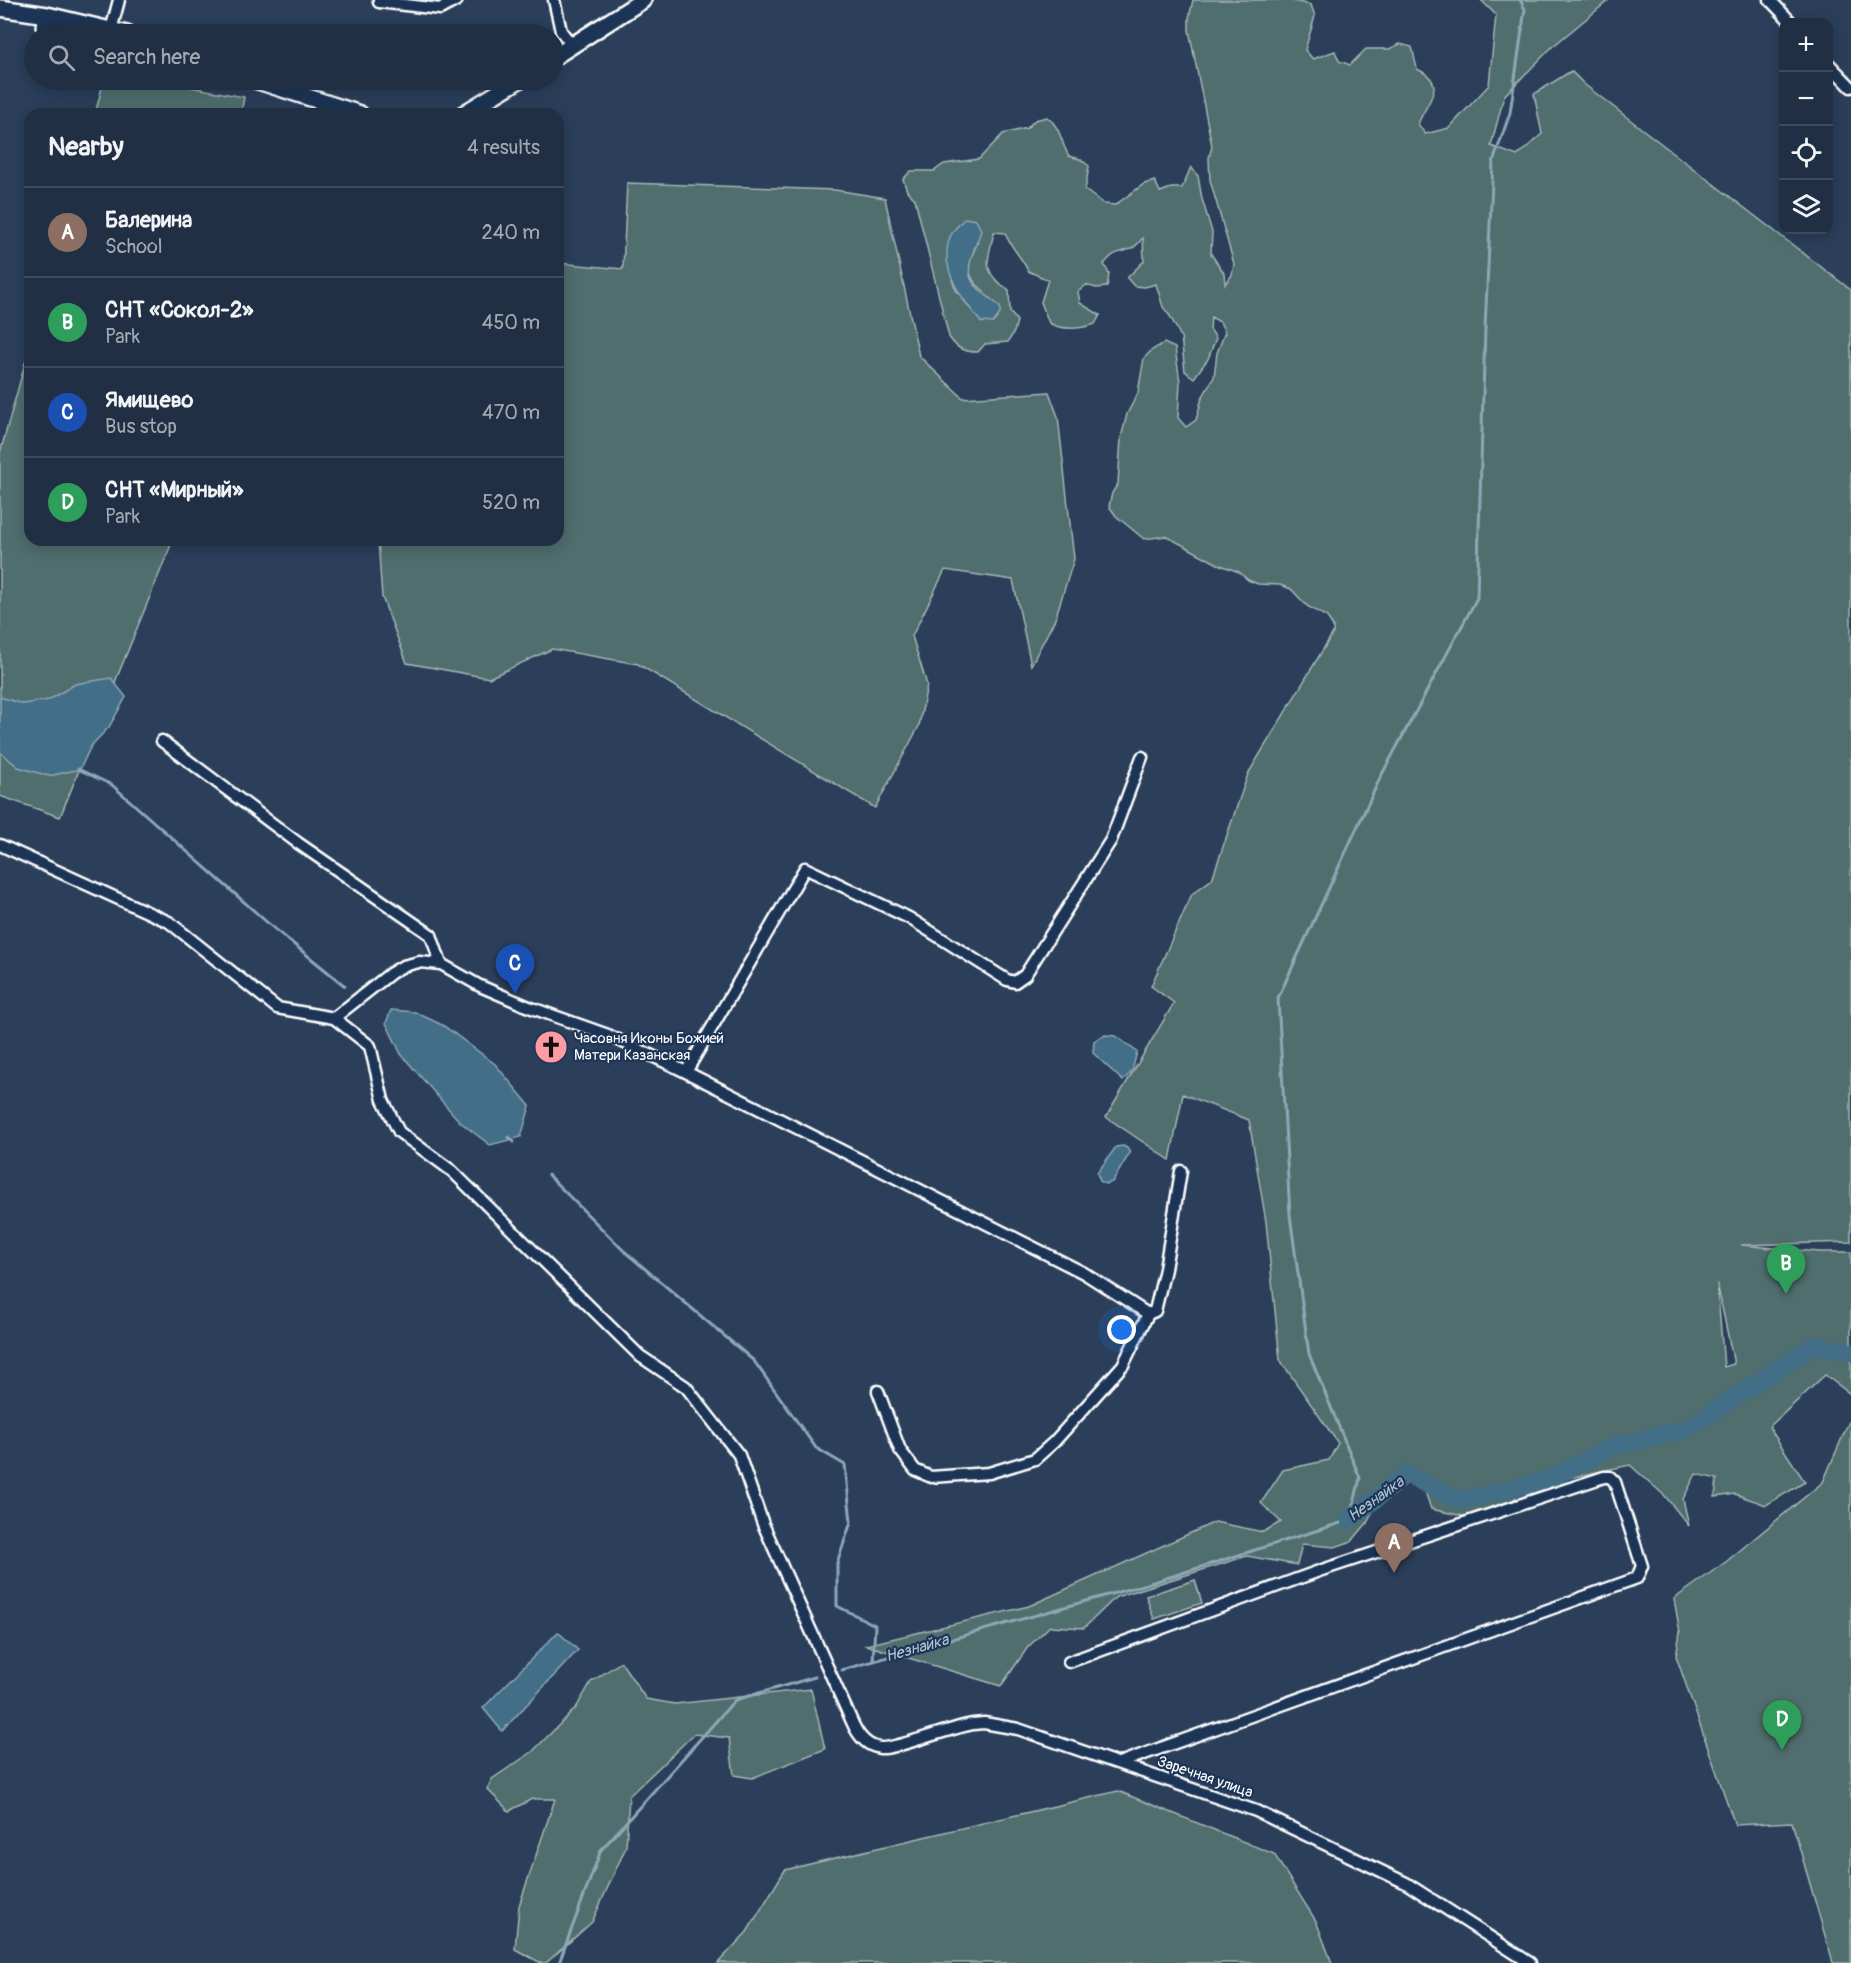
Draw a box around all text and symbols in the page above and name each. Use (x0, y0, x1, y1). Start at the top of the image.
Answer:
map controls (1779, 18, 1833, 234)
button: + (1779, 18, 1833, 72)
search box (24, 24, 564, 90)
icon: search (45, 41, 78, 74)
text: Search here (93, 43, 200, 71)
button: − (1779, 72, 1833, 126)
button: locate (1779, 126, 1833, 180)
text: Nearby (48, 131, 124, 163)
text: 4 results (467, 135, 540, 160)
button: layers (1779, 180, 1833, 234)
text: Балерина (105, 206, 192, 234)
text: A (61, 220, 74, 245)
text: 240 m (481, 220, 540, 245)
text: School (105, 234, 162, 259)
text: СНТ «Сокол-2» (105, 296, 253, 324)
text: B (62, 310, 73, 335)
text: 450 m (482, 310, 540, 335)
text: Park (105, 324, 140, 349)
text: Ямищево (105, 386, 193, 414)
text: C (61, 400, 74, 425)
text: 470 m (482, 400, 540, 425)
text: Bus stop (105, 414, 177, 439)
text: СНТ «Мирный» (105, 476, 243, 504)
text: D (61, 490, 74, 515)
text: 520 m (482, 490, 540, 515)
text: Park (105, 504, 140, 529)
pin: C (496, 944, 534, 994)
church icon: Часовня Иконы Божией Матери Казанская (533, 1029, 569, 1065)
place label: Часовня Иконы Божией Матери Казанская (574, 1029, 724, 1065)
pin: B (1766, 1244, 1806, 1294)
your location (1107, 1315, 1136, 1344)
water label: Незнайка (1344, 1471, 1409, 1526)
pin: A (1374, 1524, 1414, 1573)
water label: Незнайка (883, 1629, 952, 1667)
pin: D (1762, 1700, 1802, 1750)
street label: Заречная улица (1155, 1752, 1255, 1802)

